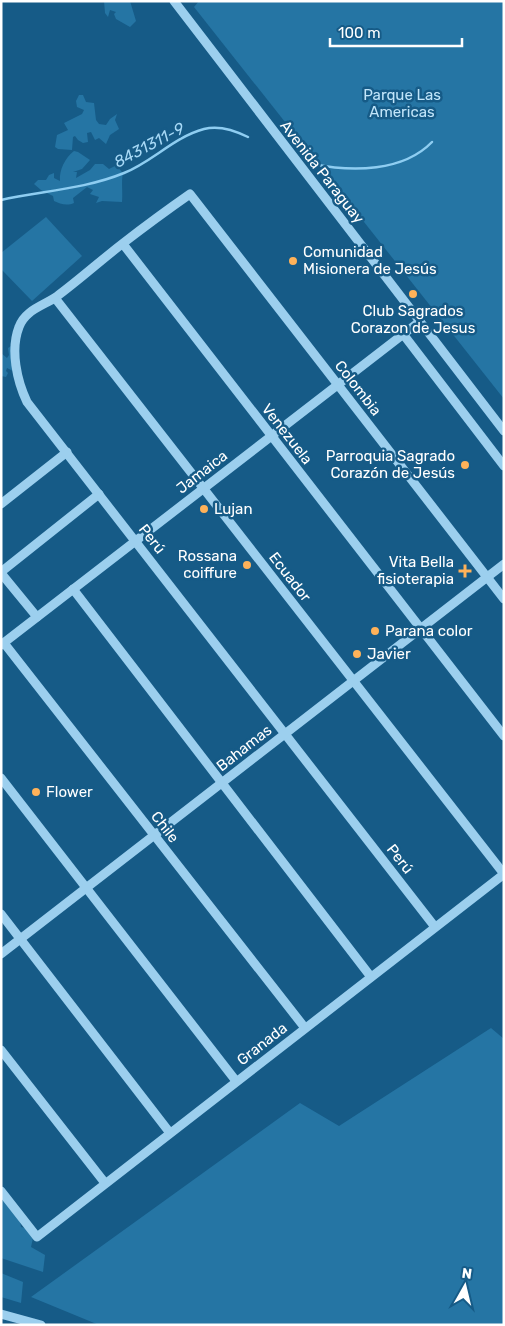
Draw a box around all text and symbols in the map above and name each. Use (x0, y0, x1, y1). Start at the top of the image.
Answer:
scale bar (330, 15, 462, 47)
text: 100 m (338, 24, 380, 42)
park label: Parque Las Americas (363, 86, 441, 121)
street label: Avenida Paraguay (276, 117, 368, 227)
water label: 8431311-9 (111, 118, 188, 171)
place label: Comunidad Misionera de Jesús (303, 243, 437, 278)
marker: Comunidad Misionera de Jesús (287, 255, 299, 267)
marker: Club Sagrados Corazon de Jesus (407, 288, 419, 300)
place label: Club Sagrados Corazon de Jesus (351, 302, 476, 337)
street label: Colombia (331, 357, 385, 419)
street label: Venezuela (258, 400, 316, 468)
street label: Jamaica (173, 447, 231, 497)
place label: Parroquia Sagrado Corazón de Jesús (326, 447, 455, 482)
marker: Parroquia Sagrado Corazón de Jesús (459, 459, 471, 471)
place label: Lujan (214, 500, 252, 518)
marker: Lujan (198, 503, 210, 515)
street label: Perú (135, 521, 169, 557)
place label: Rossana coiffure (178, 547, 237, 582)
street label: Ecuador (265, 549, 315, 606)
place label: Vita Bella fisioterapia (377, 553, 454, 588)
marker: Rossana coiffure (241, 559, 253, 571)
marker: Vita Bella fisioterapia (458, 564, 472, 578)
place label: Parana color (385, 622, 473, 640)
marker: Parana color (369, 625, 381, 637)
place label: Javier (367, 645, 411, 663)
marker: Javier (351, 648, 363, 660)
street label: Bahamas (213, 721, 275, 775)
place label: Flower (46, 783, 93, 801)
marker: Flower (30, 786, 42, 798)
street label: Chile (147, 808, 183, 846)
street label: Perú (383, 841, 417, 877)
street label: Granada (233, 1019, 291, 1069)
north arrow (440, 1261, 490, 1311)
text: N (461, 1265, 473, 1283)

